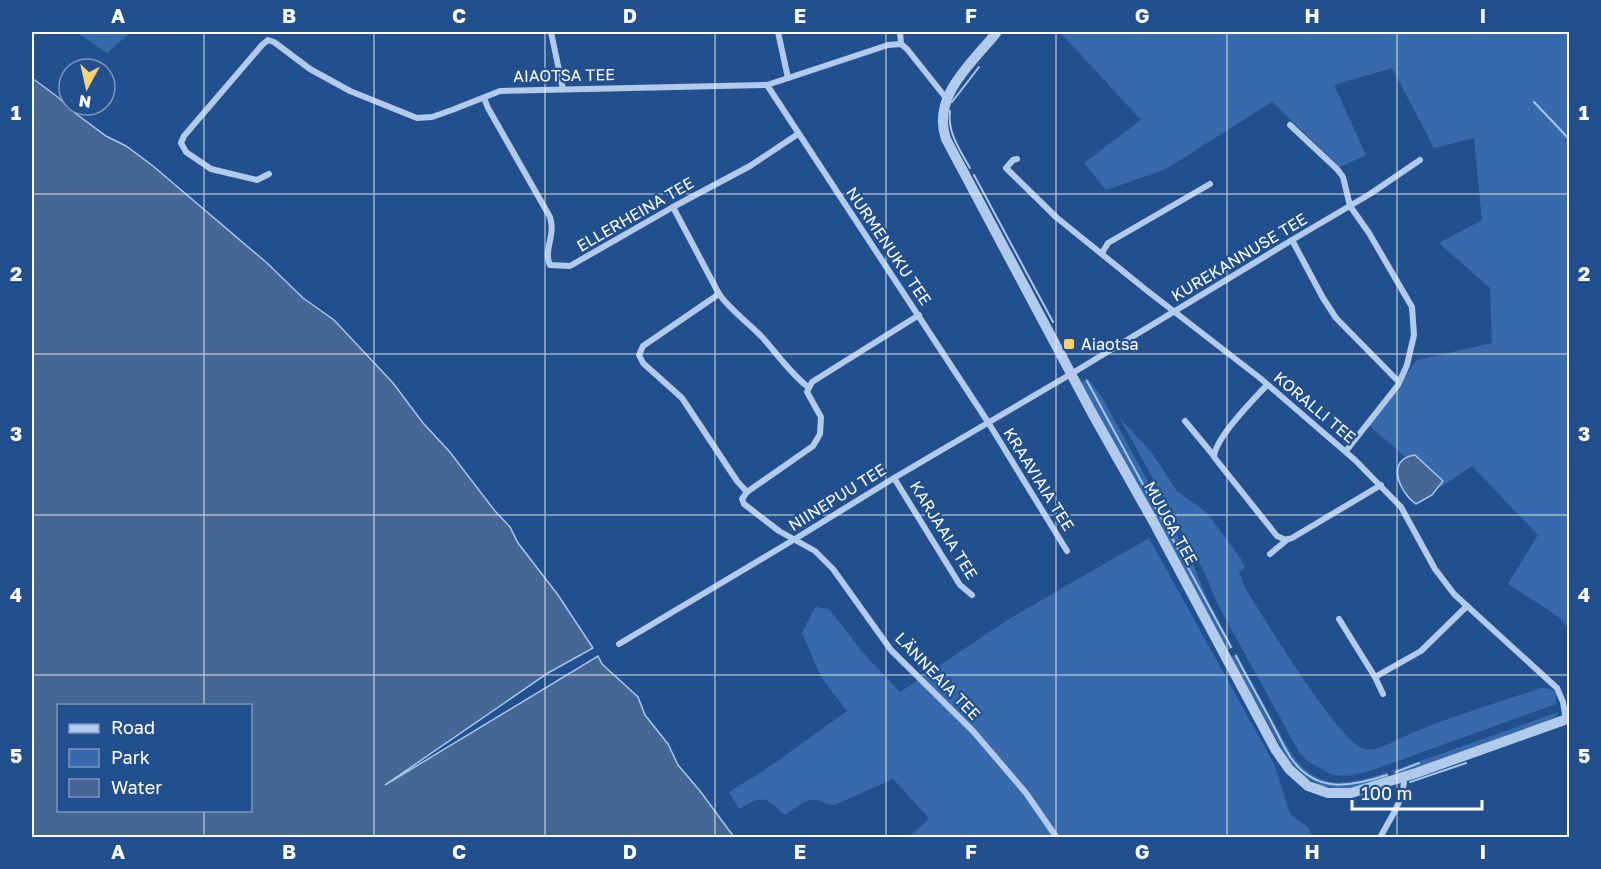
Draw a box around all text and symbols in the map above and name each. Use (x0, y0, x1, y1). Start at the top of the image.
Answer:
text: A (111, 3, 125, 27)
text: B (282, 3, 296, 27)
text: C (452, 3, 466, 27)
text: D (623, 3, 637, 27)
text: E (794, 3, 806, 27)
text: F (965, 3, 977, 27)
text: G (1135, 3, 1149, 27)
text: H (1304, 3, 1320, 27)
text: I (1480, 3, 1486, 27)
north arrow (57, 57, 117, 117)
street label: AIAOTSA TEE (513, 64, 615, 86)
text: N (77, 91, 92, 113)
text: 1 (11, 100, 21, 124)
text: 1 (1579, 100, 1589, 124)
street label: ELLERHEINA TEE (573, 172, 697, 256)
street label: NURMENUKU TEE (842, 183, 936, 309)
street label: KUREKANNUSE TEE (1167, 209, 1311, 305)
text: 2 (10, 261, 22, 285)
text: 2 (1578, 261, 1590, 285)
place label: Aiaotsa (1081, 334, 1139, 354)
marker: Aiaotsa (1062, 337, 1076, 351)
street label: KORALLI TEE (1270, 367, 1360, 447)
text: 3 (10, 421, 22, 445)
text: 3 (1578, 421, 1590, 445)
street label: KRAAVIAIA TEE (999, 424, 1079, 534)
street label: NIINEPUU TEE (784, 459, 890, 535)
street label: KARJAAIA TEE (906, 477, 982, 583)
street label: MUUGA TEE (1140, 478, 1202, 568)
text: 4 (10, 582, 22, 606)
text: 4 (1578, 582, 1590, 606)
street label: LÄNNEAIA TEE (891, 628, 985, 724)
legend (57, 704, 252, 812)
text: Road (111, 716, 155, 738)
text: 5 (10, 743, 22, 767)
text: 5 (1578, 743, 1590, 767)
text: Park (111, 746, 150, 768)
scale bar (1352, 773, 1482, 811)
text: Water (111, 776, 162, 798)
text: 100 m (1361, 782, 1412, 804)
text: A (111, 839, 125, 863)
text: B (282, 839, 296, 863)
text: C (452, 839, 466, 863)
text: D (623, 839, 637, 863)
text: E (794, 839, 806, 863)
text: F (965, 839, 977, 863)
text: G (1135, 839, 1149, 863)
text: H (1304, 839, 1320, 863)
text: I (1480, 839, 1486, 863)

